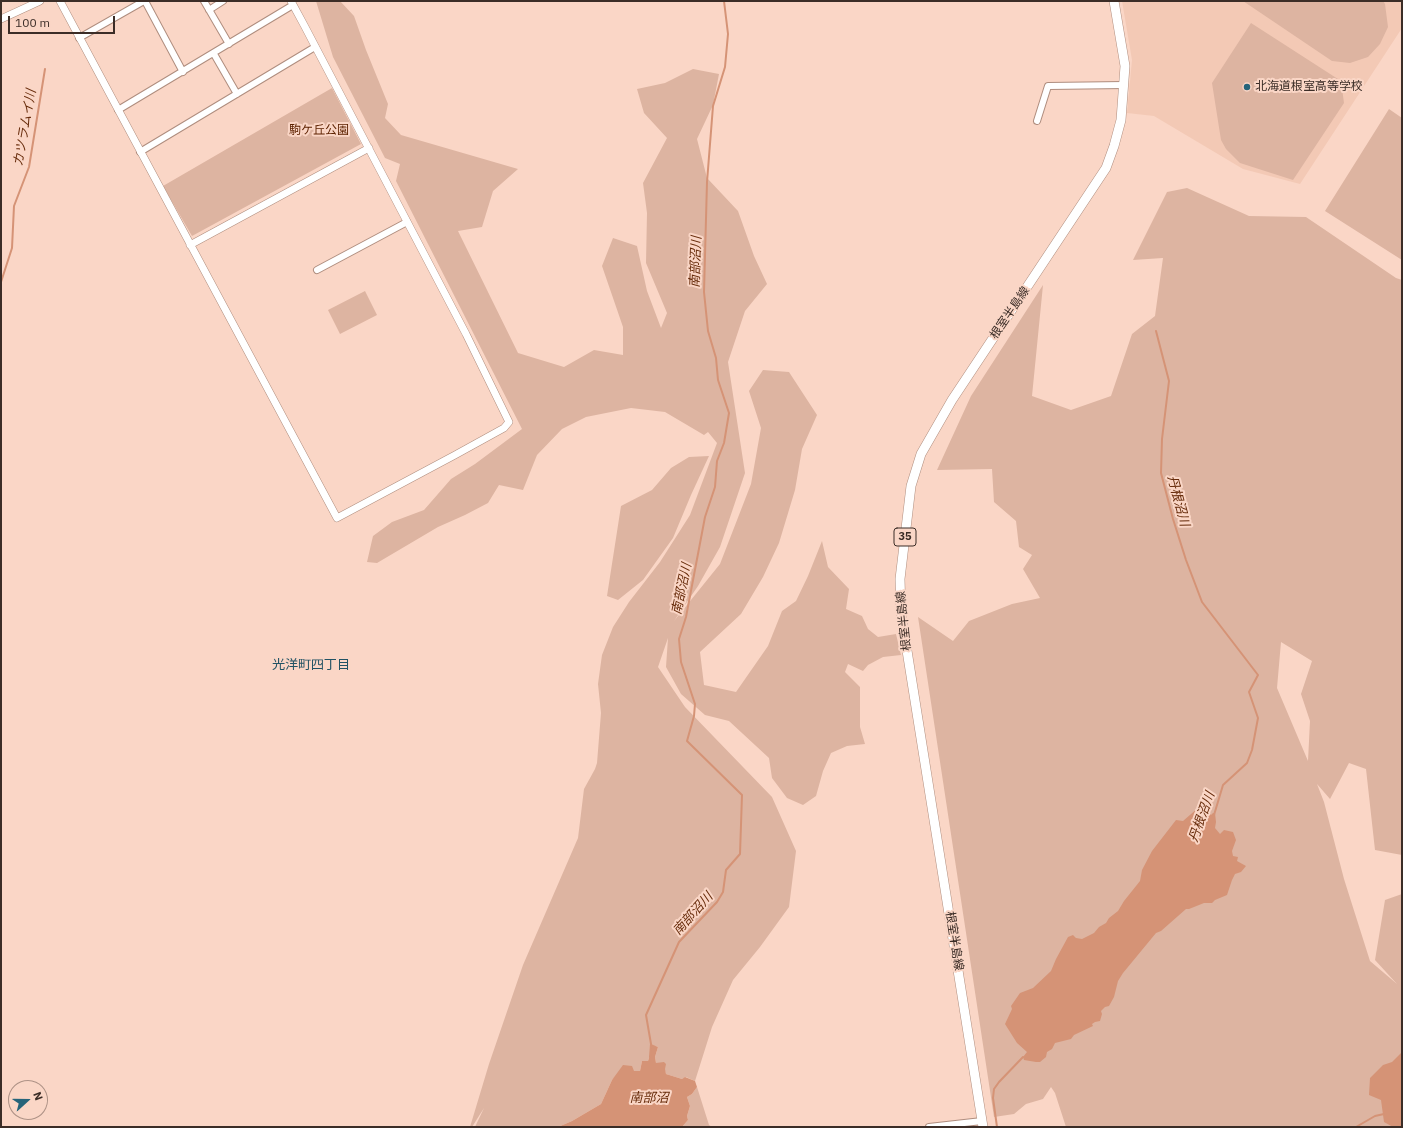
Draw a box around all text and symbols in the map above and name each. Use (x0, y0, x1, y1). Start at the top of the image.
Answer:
scale bar (10, 8, 117, 34)
text: 100 m (15, 15, 50, 30)
place label: 北海道根室高等学校 (1255, 80, 1363, 94)
marker: 北海道根室高等学校 (1242, 82, 1252, 92)
water label: カツラムイ川 (11, 88, 39, 168)
park label: 駒ケ丘公園 (289, 124, 349, 138)
water label: 南部沼川 (687, 236, 705, 288)
street label: 根室半島線 (987, 284, 1033, 342)
water label: 丹根沼川 (1164, 474, 1192, 528)
road number: 35 (894, 528, 916, 546)
water label: 南部沼川 (669, 562, 695, 616)
street label: 根室半島線 (894, 590, 914, 652)
district label: 光洋町四丁目 (272, 657, 350, 673)
water label: 丹根沼川 (1186, 790, 1218, 844)
water label: 南部沼川 (670, 889, 716, 939)
street label: 根室半島線 (942, 910, 966, 972)
north arrow (8, 1080, 48, 1120)
text: N (30, 1090, 46, 1102)
water label: 南部沼 (630, 1090, 668, 1106)

